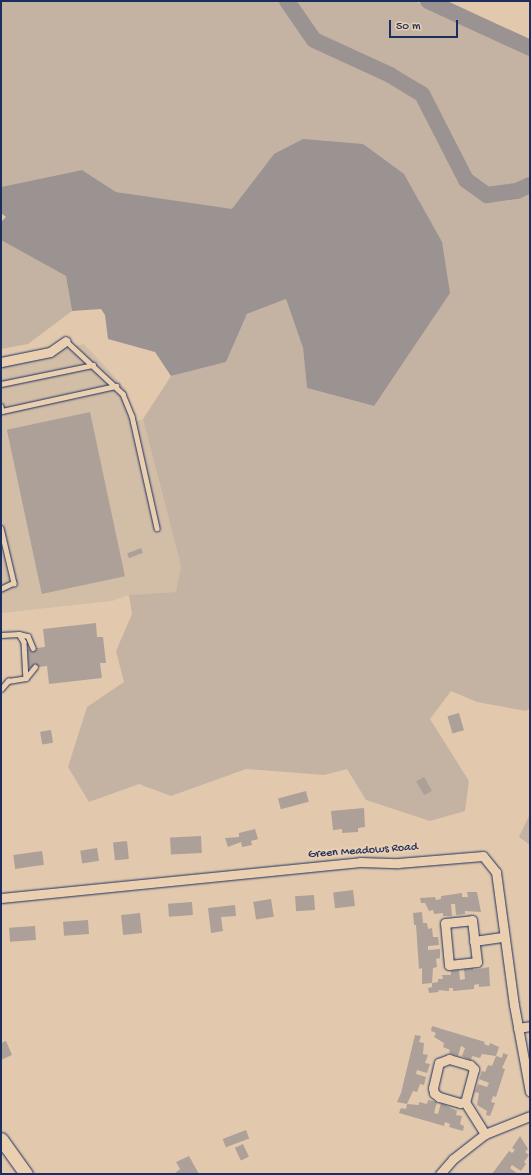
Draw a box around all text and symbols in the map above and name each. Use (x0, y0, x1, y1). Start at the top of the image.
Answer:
scale bar (391, 12, 460, 38)
text: 50 m (396, 20, 421, 34)
street label: Green Meadows Road (308, 841, 418, 863)

